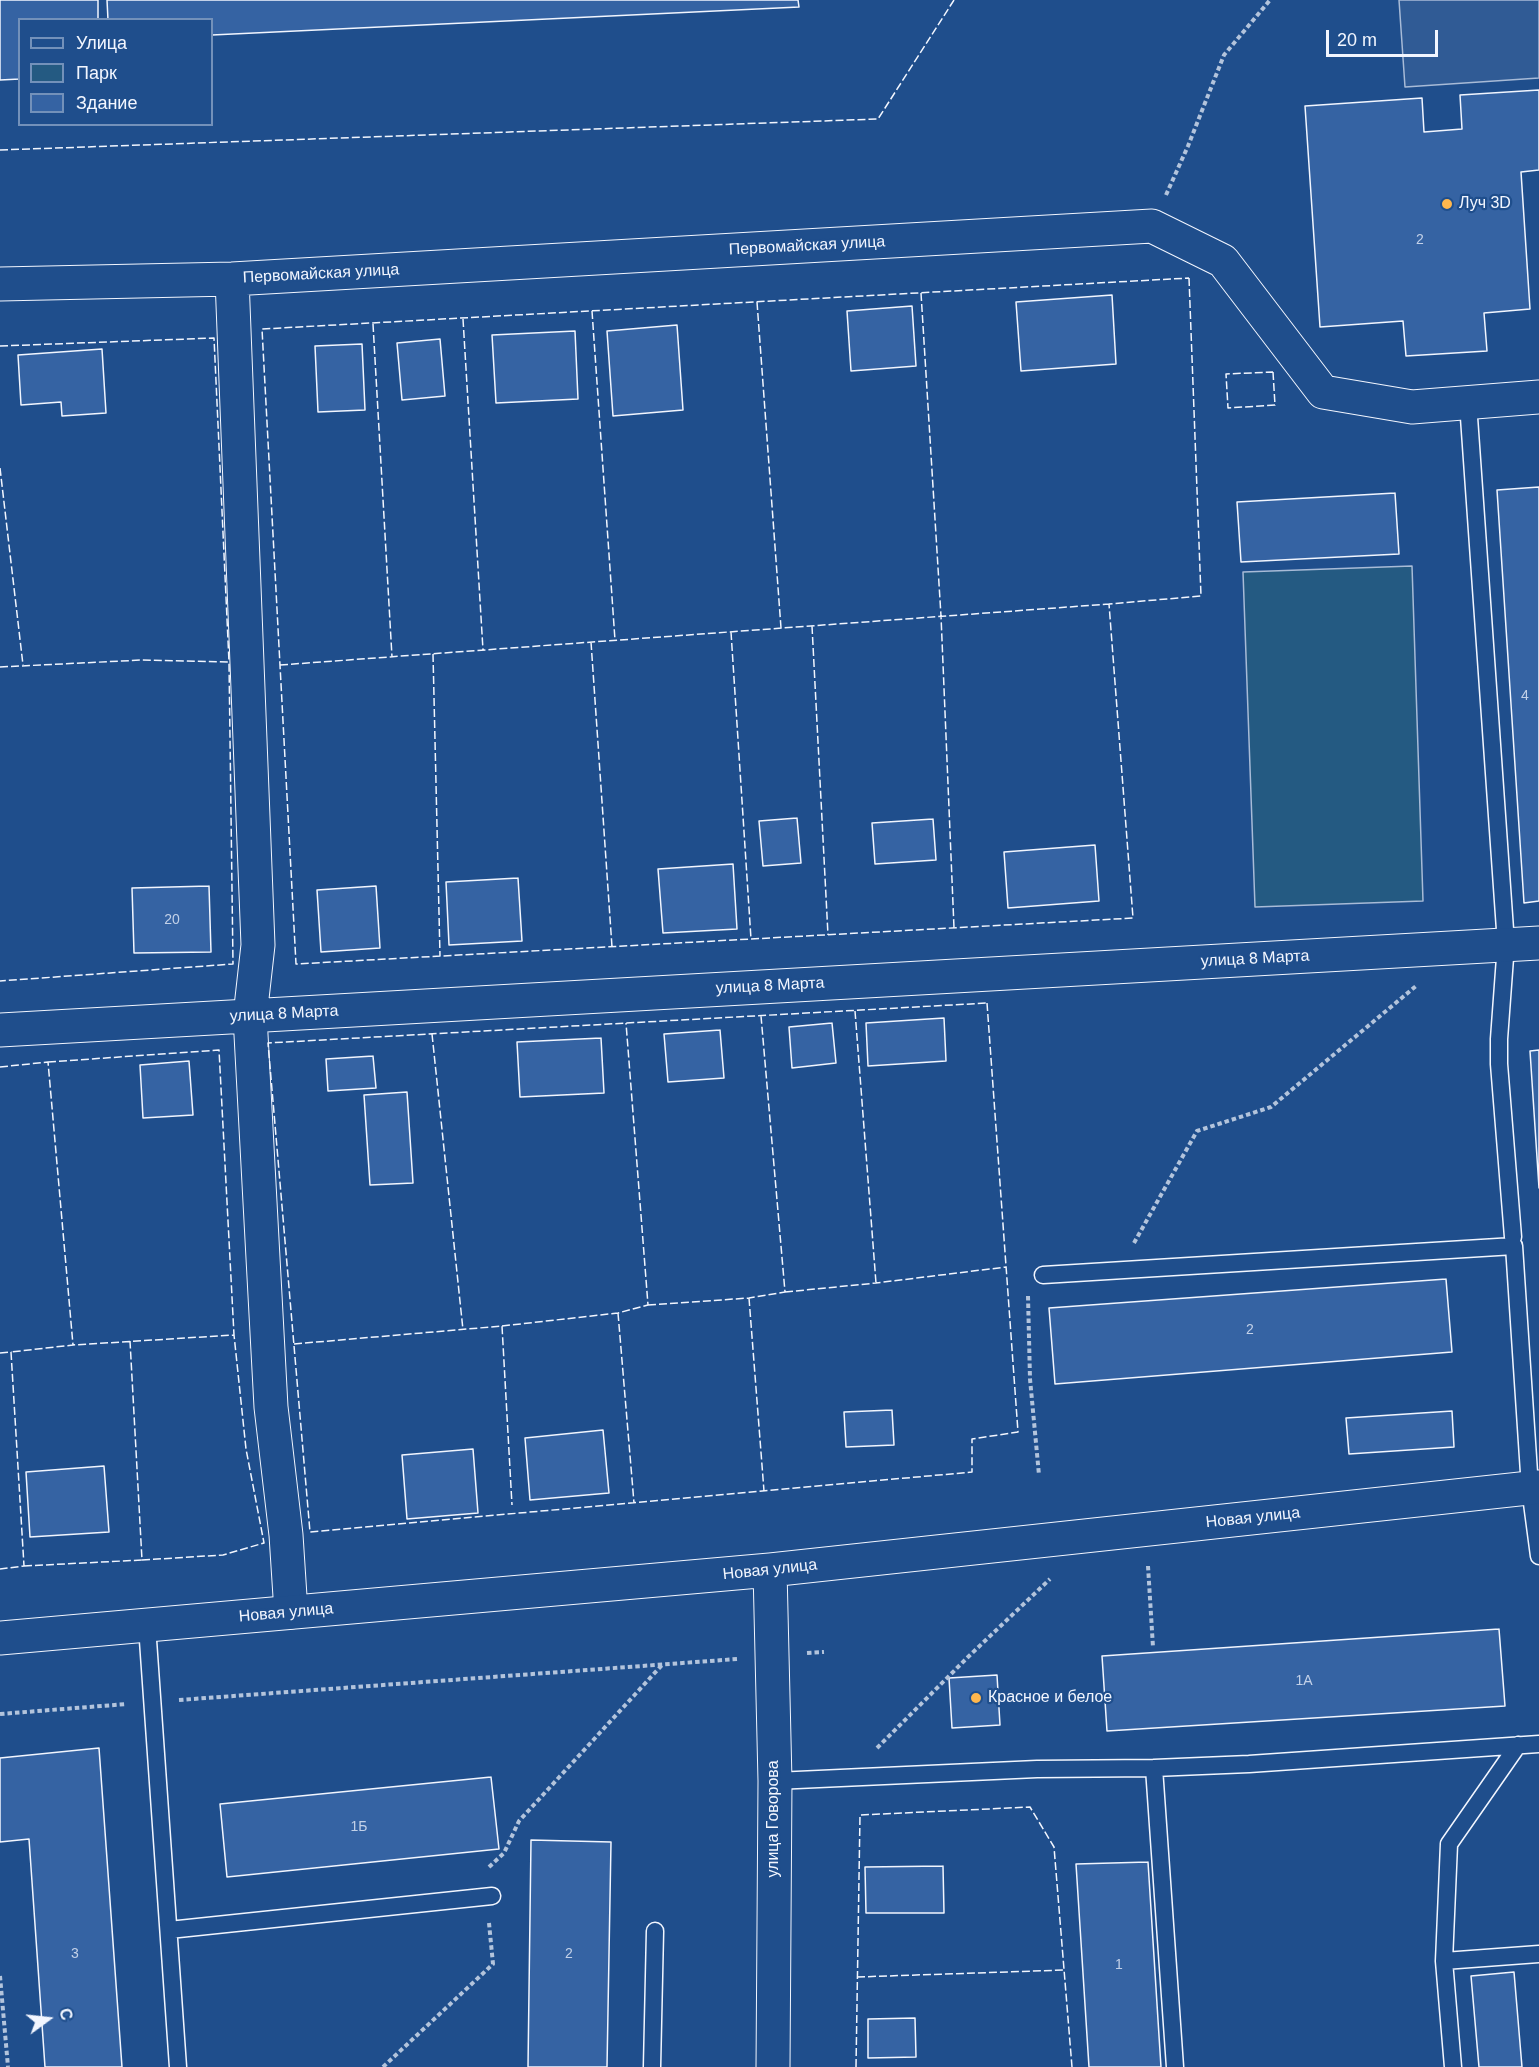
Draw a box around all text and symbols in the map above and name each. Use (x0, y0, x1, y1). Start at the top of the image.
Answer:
legend (18, 18, 213, 126)
scale bar (1329, 18, 1442, 56)
text: 20 m (1337, 30, 1377, 50)
text: Улица (76, 33, 127, 53)
text: Парк (76, 63, 117, 83)
text: Здание (76, 93, 137, 113)
place label: Луч 3D (1459, 194, 1511, 214)
marker: Луч 3D (1440, 197, 1454, 211)
street label: Первомайская улица (728, 232, 886, 260)
house number: 2 (1416, 232, 1424, 248)
street label: Первомайская улица (242, 260, 400, 288)
house number: 4 (1521, 688, 1529, 704)
house number: 20 (164, 912, 180, 928)
street label: улица 8 Марта (1200, 947, 1310, 971)
street label: улица 8 Марта (715, 974, 825, 998)
street label: улица 8 Марта (229, 1002, 339, 1026)
house number: 2 (1246, 1322, 1254, 1338)
street label: Новая улица (1205, 1503, 1301, 1533)
street label: Новая улица (722, 1555, 818, 1585)
street label: Новая улица (238, 1599, 334, 1627)
house number: 1А (1295, 1673, 1313, 1689)
place label: Красное и белое (988, 1688, 1112, 1708)
marker: Красное и белое (969, 1691, 983, 1705)
street label: улица Говорова (764, 1760, 784, 1878)
house number: 1Б (351, 1819, 367, 1835)
house number: 3 (71, 1946, 79, 1962)
house number: 2 (565, 1946, 573, 1962)
house number: 1 (1115, 1957, 1123, 1973)
north arrow (18, 1989, 78, 2049)
text: С (56, 2006, 76, 2022)

